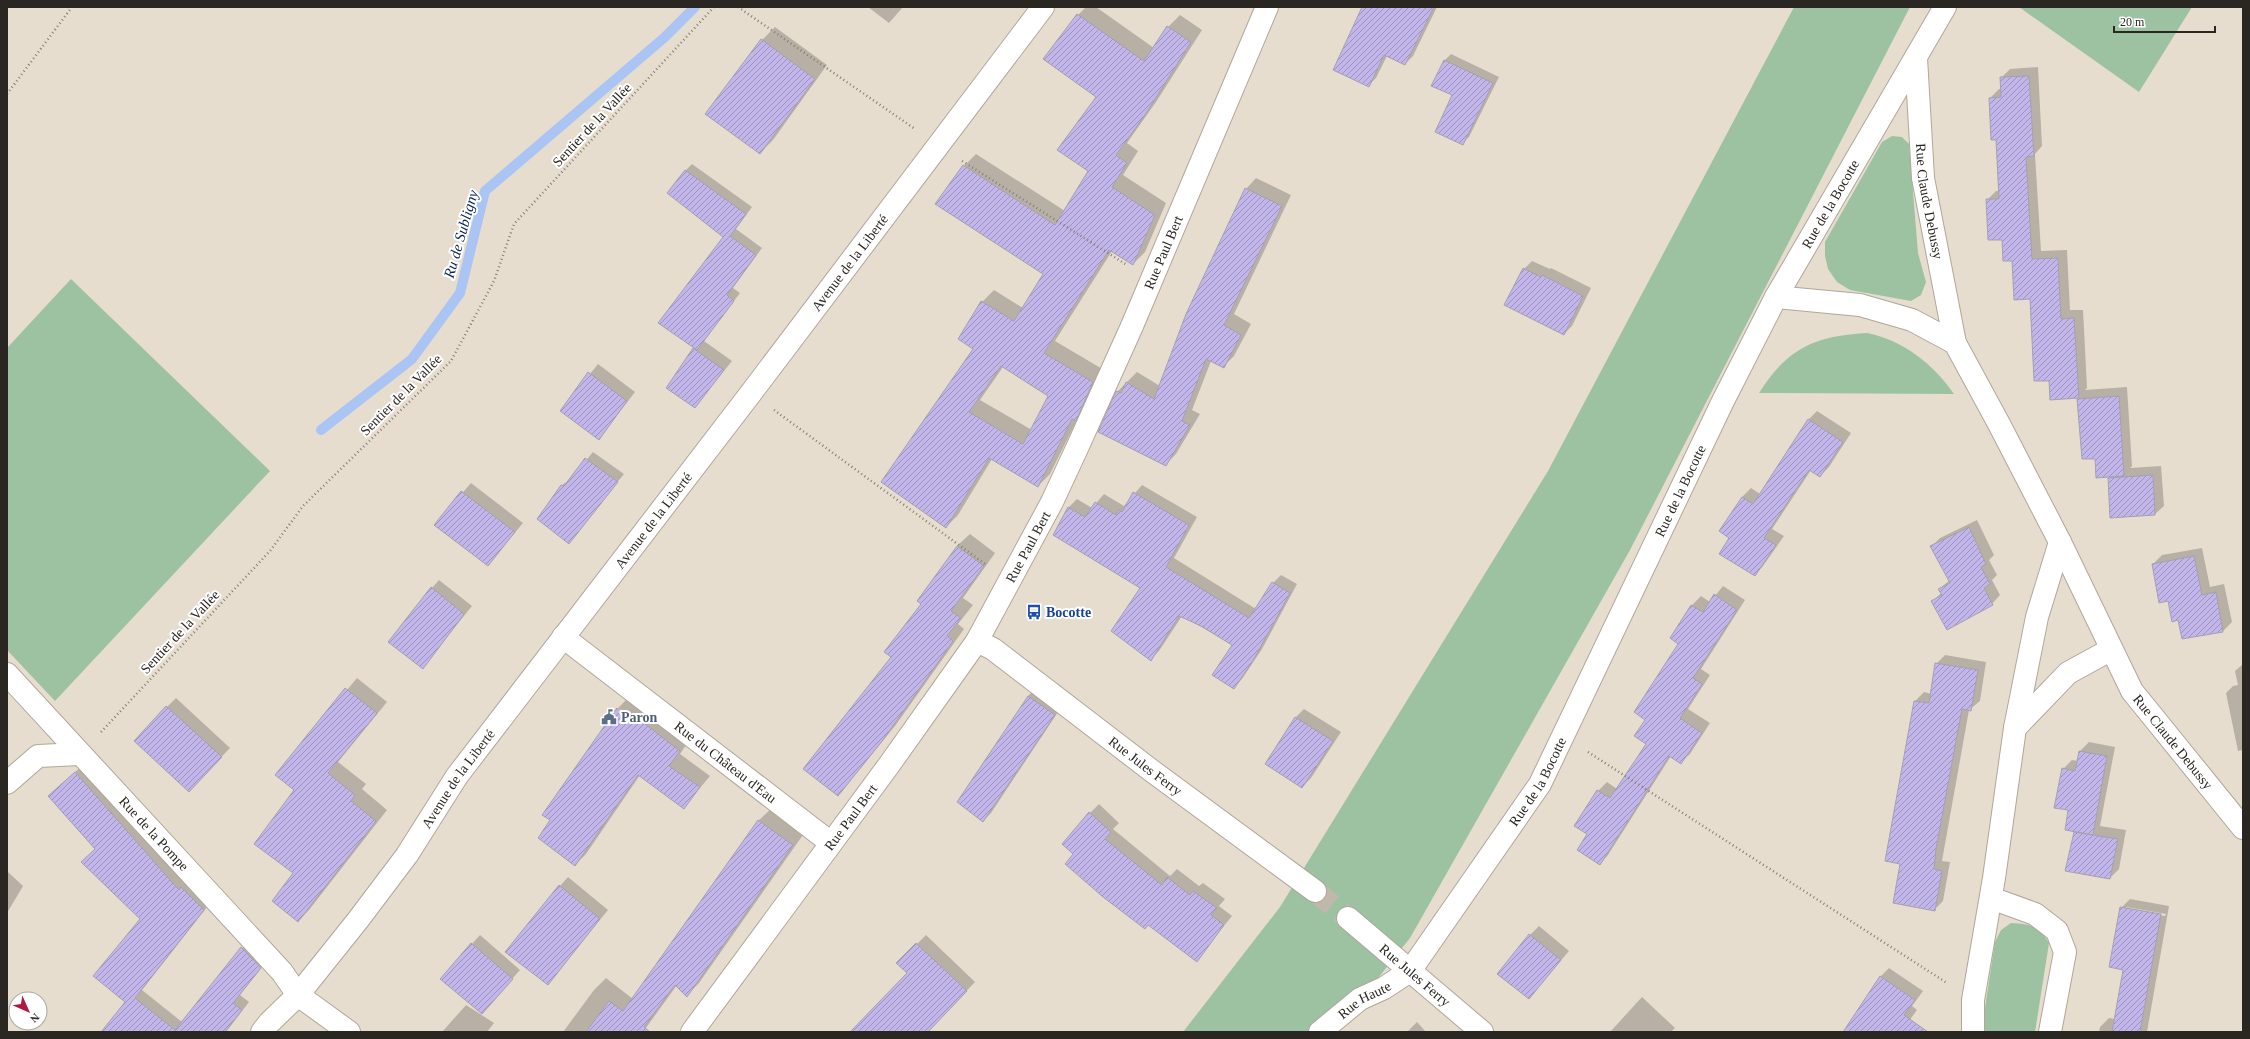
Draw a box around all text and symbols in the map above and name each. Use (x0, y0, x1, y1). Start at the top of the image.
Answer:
scale bar (2114, 8, 2215, 34)
text: 20 m (2120, 15, 2145, 29)
street label: Sentier de la Vallée (550, 80, 634, 170)
street label: Rue Claude Debussy (1913, 143, 1946, 260)
street label: Rue de la Bocotte (1799, 157, 1862, 251)
water label: Ru de Subligny (441, 188, 481, 281)
street label: Avenue de la Liberté (808, 211, 891, 314)
street label: Rue Paul Bert (1141, 213, 1185, 292)
street label: Sentier de la Vallée (357, 351, 445, 439)
street label: Rue de la Bocotte (1652, 442, 1708, 539)
street label: Avenue de la Liberté (612, 469, 695, 571)
street label: Rue Paul Bert (1003, 508, 1053, 585)
street label: Sentier de la Vallée (138, 587, 222, 677)
bus stop icon: Bocotte (1025, 603, 1043, 621)
place label: Bocotte (1046, 605, 1091, 620)
street label: Rue Claude Debussy (2130, 691, 2216, 792)
public building icon: Paron (600, 708, 618, 726)
place label: Paron (621, 710, 658, 725)
street label: Rue du Château d'Eau (672, 718, 779, 806)
street label: Avenue de la Liberté (419, 726, 498, 831)
street label: Rue Jules Ferry (1106, 733, 1185, 798)
street label: Rue de la Bocotte (1506, 735, 1569, 829)
street label: Rue Paul Bert (821, 781, 880, 853)
street label: Rue de la Pompe (116, 793, 192, 874)
street label: Rue Jules Ferry (1377, 941, 1453, 1009)
street label: Rue Haute (1335, 978, 1394, 1022)
north arrow (8, 991, 48, 1031)
text: N (28, 1011, 42, 1025)

